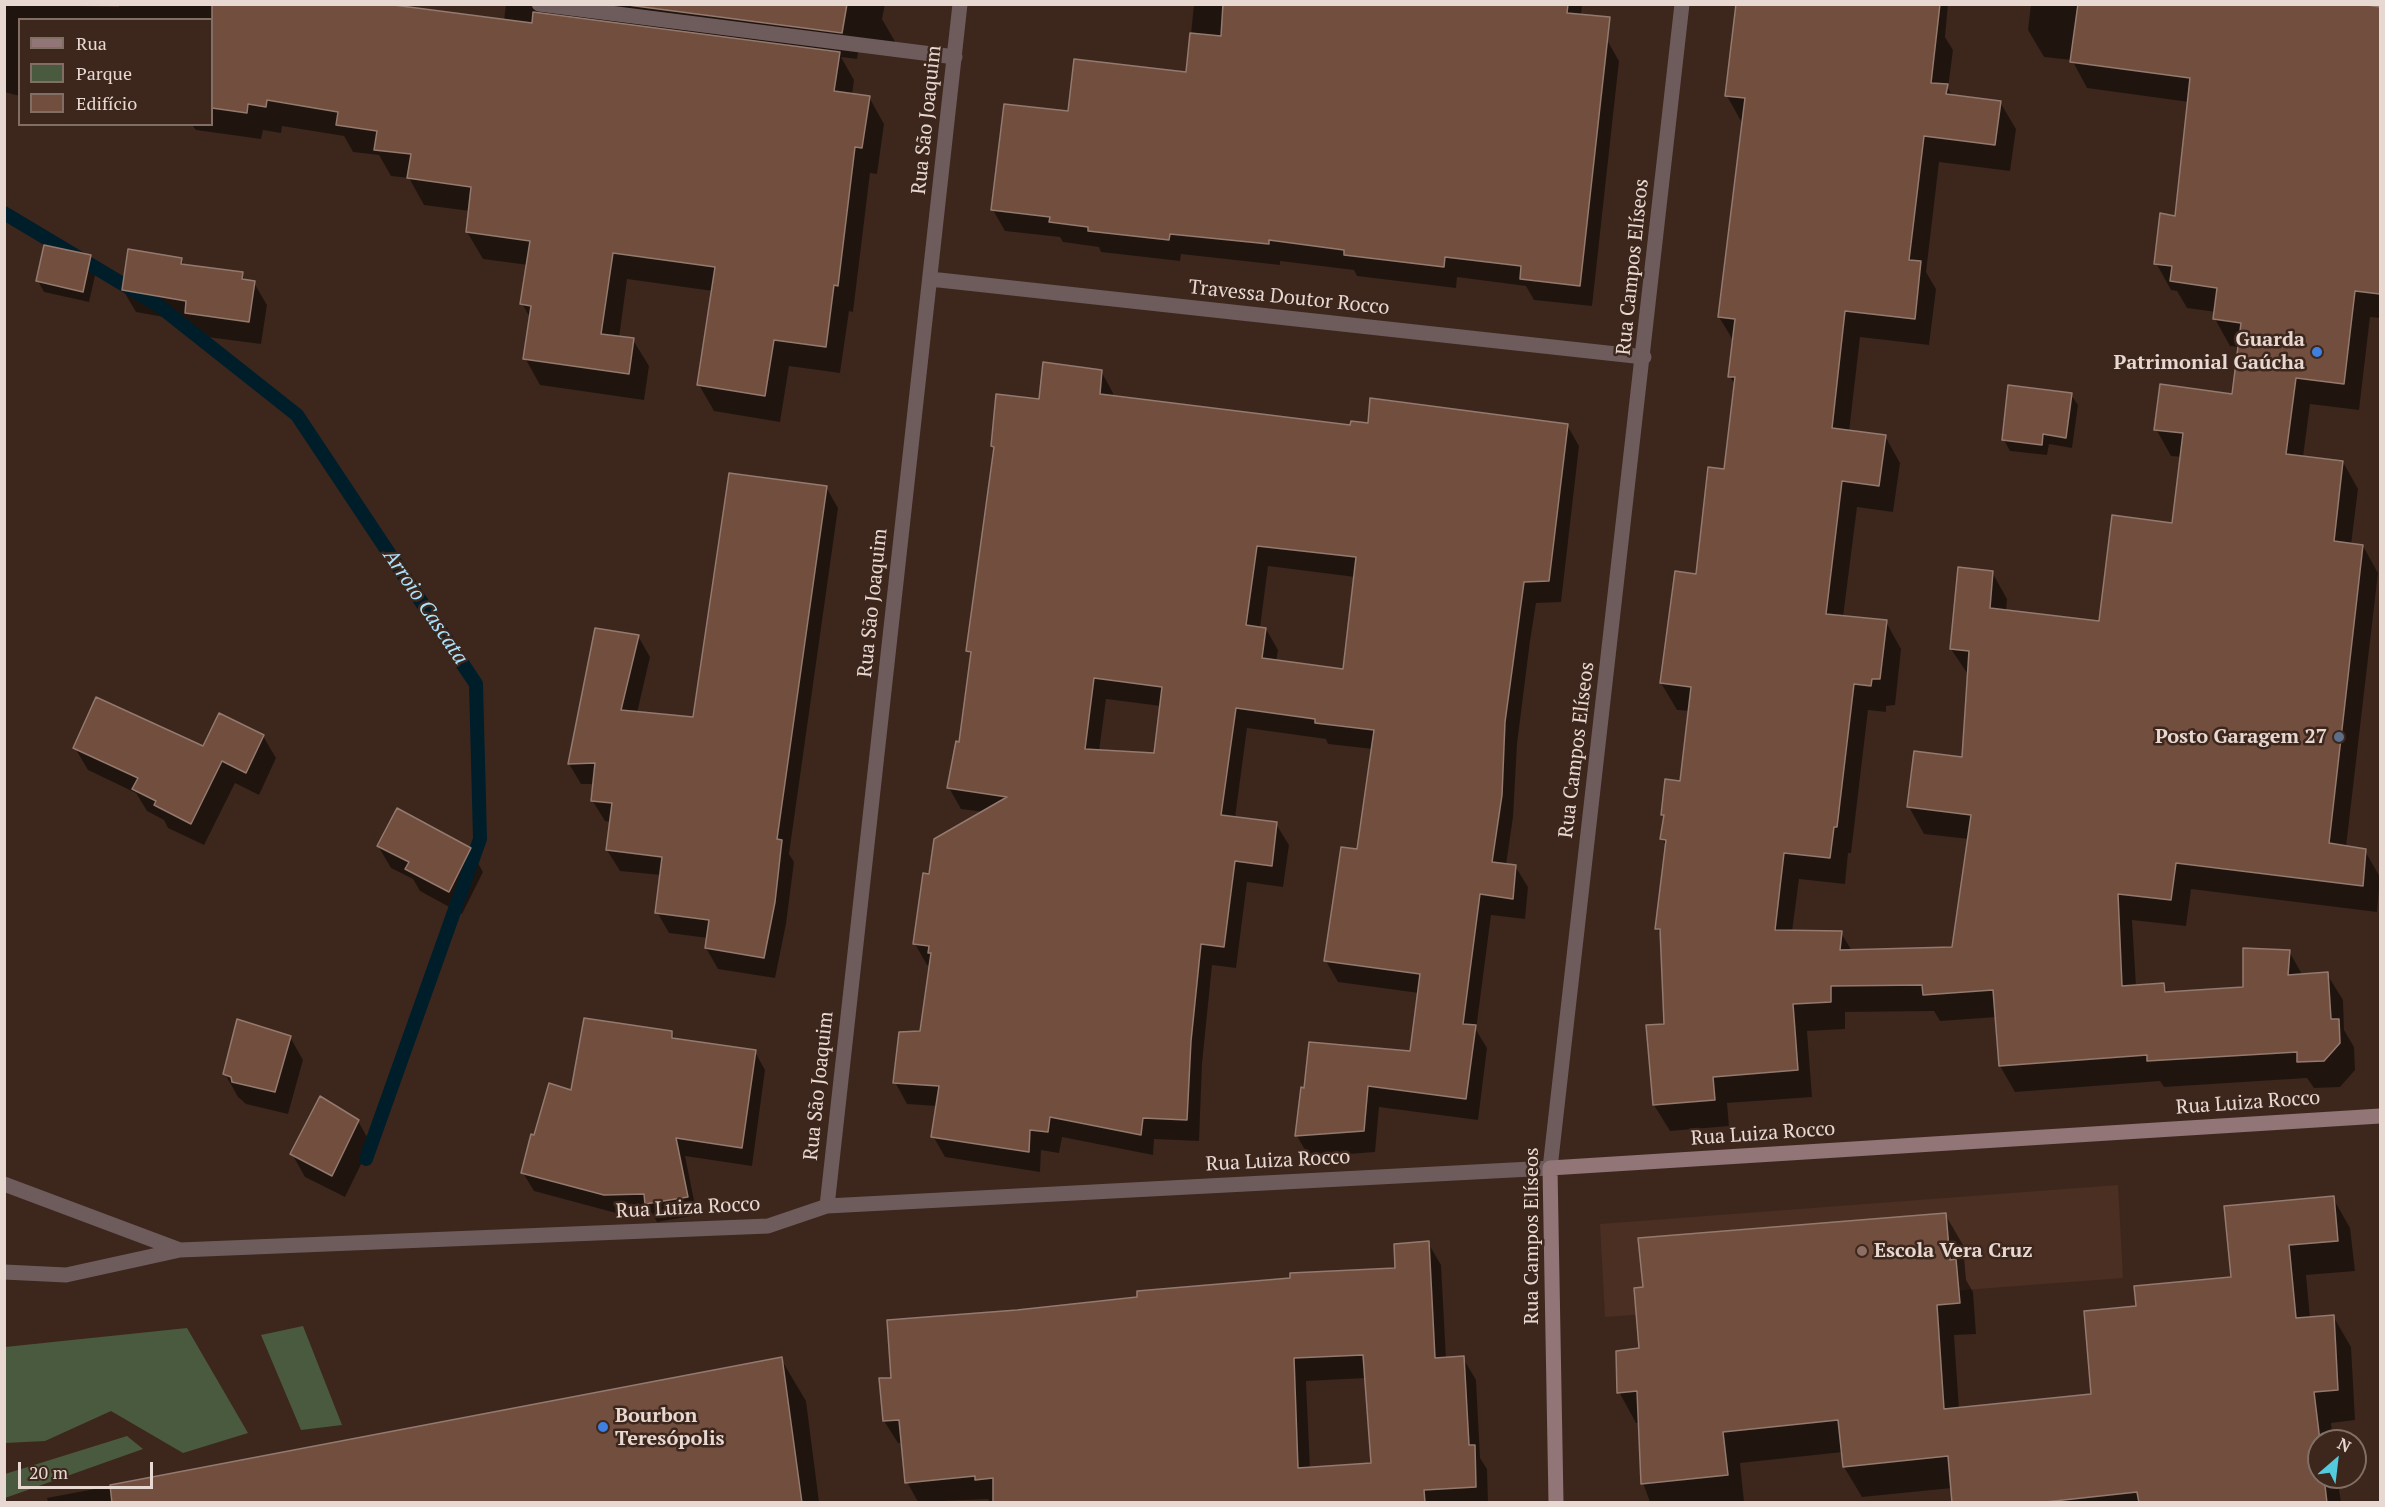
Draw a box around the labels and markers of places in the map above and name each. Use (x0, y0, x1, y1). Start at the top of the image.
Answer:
place label: Guarda Patrimonial Gaúcha (2114, 328, 2305, 375)
marker: Guarda Patrimonial Gaúcha (2310, 345, 2324, 359)
place label: Posto Garagem 27 (2155, 725, 2327, 749)
marker: Posto Garagem 27 (2332, 730, 2346, 744)
place label: Escola Vera Cruz (1874, 1239, 2033, 1263)
marker: Escola Vera Cruz (1855, 1244, 1869, 1258)
place label: Bourbon Teresópolis (615, 1404, 725, 1451)
marker: Bourbon Teresópolis (596, 1420, 610, 1434)

